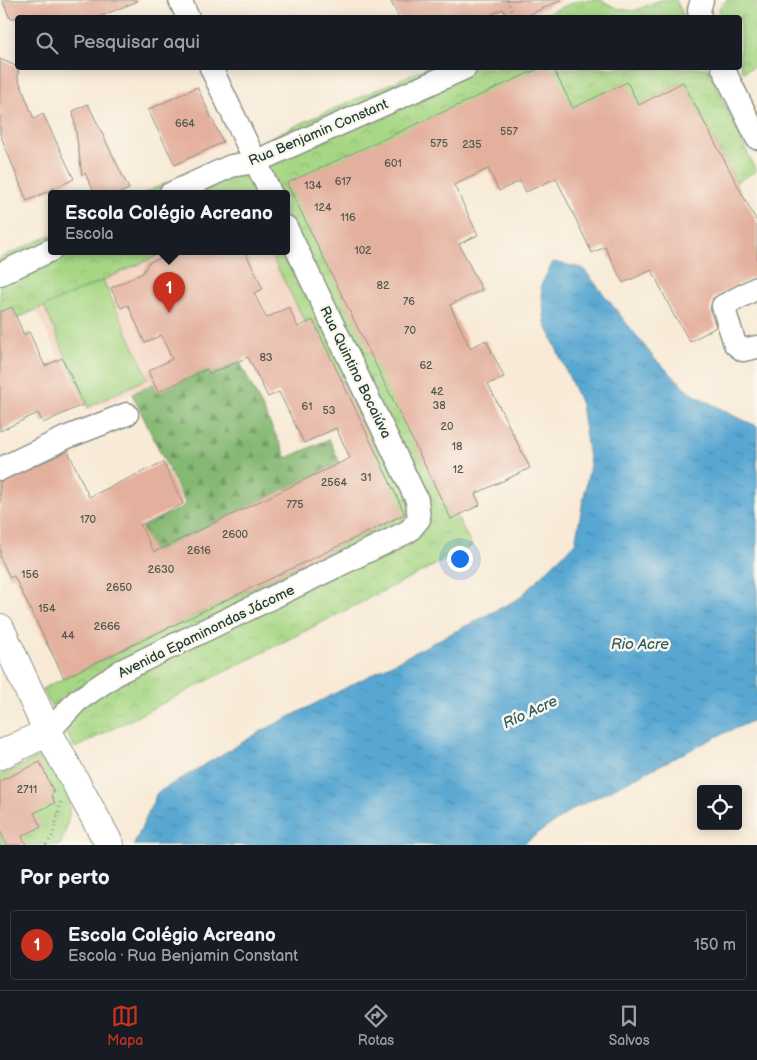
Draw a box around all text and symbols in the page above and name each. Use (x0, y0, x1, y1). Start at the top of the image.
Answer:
search box (15, 15, 742, 70)
icon: search (33, 29, 61, 57)
text: Pesquisar aqui (73, 31, 200, 54)
street label: Rua Benjamin Constant (246, 95, 391, 170)
house number: 664 (175, 117, 195, 130)
house number: 557 (500, 125, 519, 138)
house number: 575 (430, 137, 448, 150)
house number: 235 (462, 138, 482, 151)
house number: 601 (384, 157, 402, 170)
house number: 617 (335, 175, 352, 188)
house number: 134 (304, 179, 322, 192)
popup (48, 190, 290, 255)
house number: 124 (314, 201, 332, 214)
text: Escola Colégio Acreano (65, 202, 273, 225)
house number: 116 (340, 211, 356, 224)
text: Escola (65, 225, 114, 244)
house number: 102 (354, 244, 372, 257)
pin: 1 (153, 272, 185, 313)
house number: 82 (377, 279, 390, 292)
house number: 76 (403, 295, 415, 308)
street label: Rua Quintino Bocaiúva (316, 303, 395, 441)
house number: 70 (404, 324, 416, 337)
house number: 83 (259, 351, 273, 364)
house number: 62 (419, 359, 433, 372)
house number: 42 (430, 385, 444, 398)
house number: 38 (432, 399, 446, 412)
house number: 61 (302, 400, 312, 413)
house number: 53 (322, 404, 336, 417)
house number: 20 (441, 420, 454, 433)
house number: 18 (452, 440, 462, 453)
house number: 12 (453, 463, 464, 476)
house number: 31 (360, 471, 372, 484)
house number: 2564 (321, 476, 347, 489)
house number: 775 (286, 498, 304, 511)
house number: 170 (80, 513, 97, 526)
house number: 2600 (222, 528, 249, 541)
house number: 2616 (187, 544, 211, 557)
your location (447, 546, 473, 572)
house number: 2630 (148, 563, 175, 576)
house number: 156 (21, 568, 39, 581)
house number: 2650 (106, 581, 133, 594)
street label: Avenida Epaminondas Jácome (115, 581, 297, 682)
house number: 154 (38, 602, 56, 615)
house number: 2666 (94, 620, 121, 633)
house number: 44 (61, 629, 75, 642)
water label: Rio Acre (611, 635, 669, 654)
water label: Río Acre (500, 691, 561, 733)
house number: 2711 (17, 783, 37, 796)
map controls (697, 785, 742, 830)
button: locate (697, 785, 742, 830)
text: Por perto (20, 865, 110, 890)
text: Escola Colégio Acreano (68, 924, 276, 947)
text: 1 (34, 936, 40, 955)
text: 150 m (694, 936, 736, 955)
text: Escola · Rua Benjamin Constant (68, 947, 298, 966)
tab: Mapa (107, 1002, 143, 1049)
tab: Rotas (358, 1002, 394, 1049)
tab: Salvos (609, 1002, 650, 1049)

